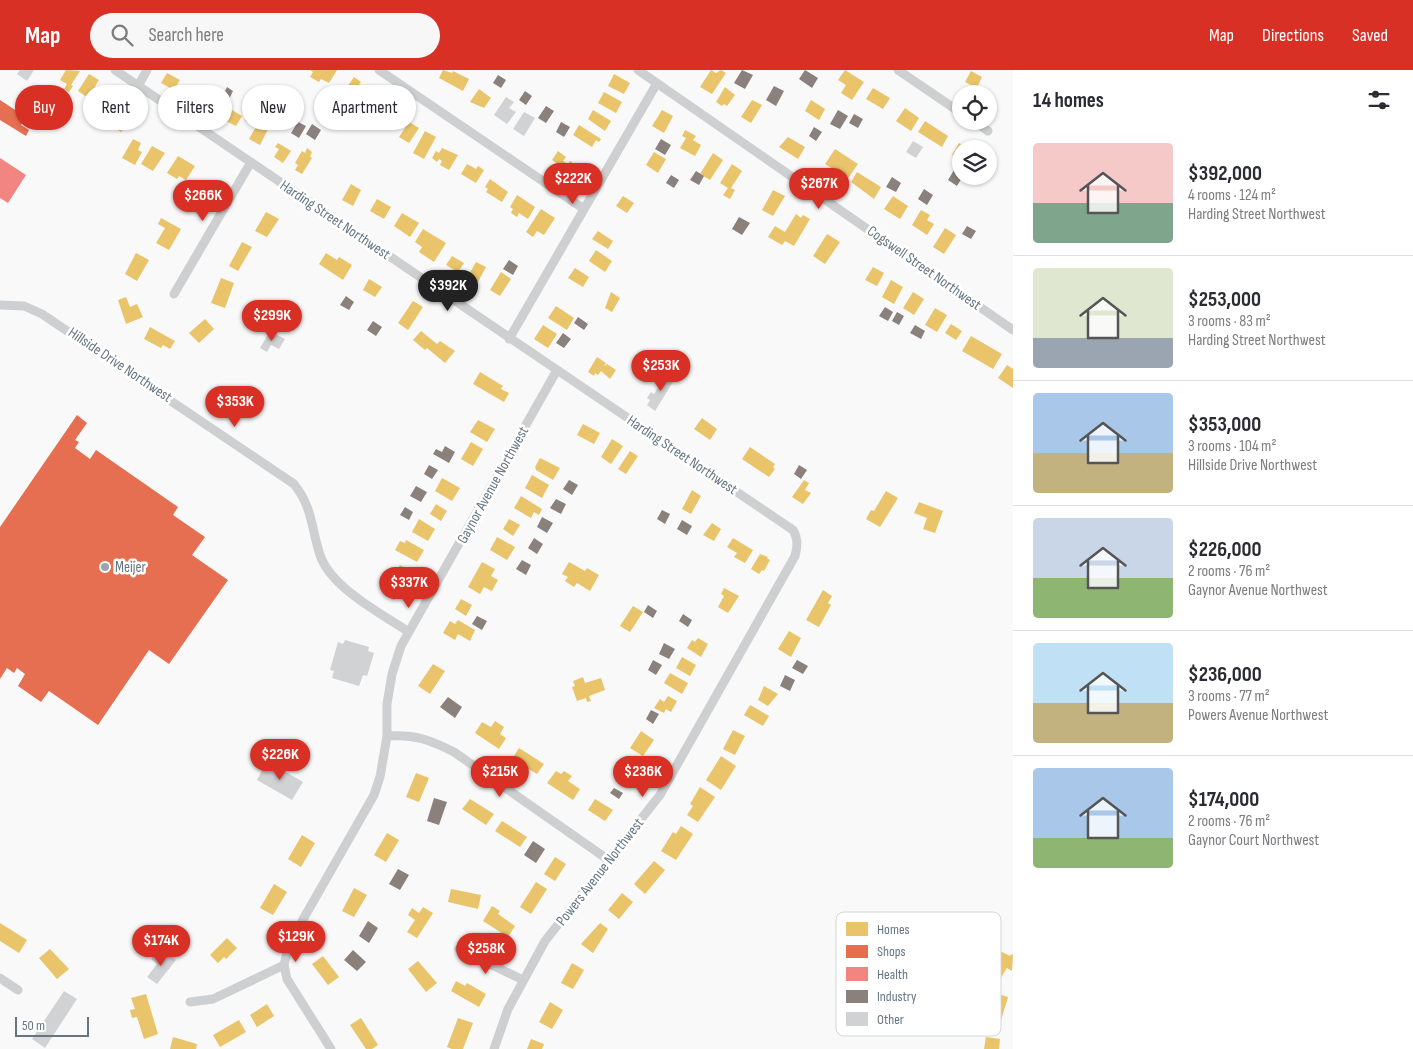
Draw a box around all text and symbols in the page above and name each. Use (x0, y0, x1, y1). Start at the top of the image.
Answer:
search box (90, 13, 440, 58)
text: Map (25, 21, 60, 50)
icon: search (108, 21, 136, 49)
text: Search here (148, 24, 224, 47)
text: Map (1209, 25, 1234, 46)
text: Directions (1262, 25, 1324, 46)
text: Saved (1352, 25, 1388, 46)
chip: Buy (15, 85, 73, 130)
chip: Rent (83, 85, 148, 130)
chip: Filters (158, 85, 232, 130)
chip: New (242, 85, 304, 130)
chip: Apartment (314, 85, 416, 130)
map controls (952, 85, 997, 185)
button: locate (952, 85, 997, 130)
icon: filters (1365, 86, 1393, 114)
text: 14 homes (1033, 88, 1104, 113)
button: layers (952, 140, 997, 185)
text: $392,000 (1188, 161, 1262, 186)
pin: $222K (538, 162, 608, 205)
icon: home (1073, 163, 1133, 223)
pin: $267K (784, 168, 854, 210)
text: $222K (554, 169, 592, 188)
text: $267K (800, 174, 838, 193)
street label: Harding Street Northwest (276, 176, 394, 264)
pin: $266K (168, 180, 238, 222)
text: $266K (184, 186, 222, 205)
text: 4 rooms · 124 m² (1188, 186, 1276, 205)
text: Harding Street Northwest (1188, 205, 1326, 224)
street label: Cogswell Street Northwest (863, 222, 985, 315)
pin: $392K (413, 270, 483, 312)
text: $392K (429, 276, 467, 295)
text: $253,000 (1188, 287, 1261, 312)
icon: home (1073, 288, 1133, 348)
pin: $299K (237, 300, 307, 342)
text: $299K (253, 306, 291, 325)
text: 3 rooms · 83 m² (1188, 312, 1271, 331)
street label: Hillside Drive Northwest (64, 323, 176, 407)
text: Harding Street Northwest (1188, 331, 1326, 350)
pin: $253K (626, 350, 696, 392)
text: $253K (642, 356, 680, 375)
pin: $353K (200, 386, 270, 428)
text: $353K (216, 392, 254, 411)
street label: Harding Street Northwest (623, 411, 741, 499)
text: $353,000 (1188, 412, 1261, 437)
icon: home (1073, 413, 1133, 473)
street label: Gaynor Avenue Northwest (453, 423, 533, 547)
text: 3 rooms · 104 m² (1188, 437, 1276, 456)
text: Hillside Drive Northwest (1188, 456, 1317, 475)
text: $226,000 (1188, 537, 1262, 562)
icon: home (1073, 538, 1133, 598)
place label: Meijer (115, 558, 146, 577)
marker: Meijer (99, 561, 111, 573)
text: 2 rooms · 76 m² (1188, 562, 1270, 581)
pin: $337K (374, 566, 444, 609)
text: $337K (390, 573, 428, 592)
text: Gaynor Avenue Northwest (1188, 581, 1328, 600)
text: $236,000 (1188, 662, 1262, 687)
icon: home (1073, 663, 1133, 723)
text: 3 rooms · 77 m² (1188, 687, 1270, 706)
text: Powers Avenue Northwest (1188, 706, 1328, 725)
pin: $226K (245, 738, 315, 781)
text: $226K (261, 745, 299, 764)
pin: $215K (465, 756, 535, 798)
pin: $236K (608, 756, 678, 798)
text: $215K (482, 762, 518, 781)
text: $236K (624, 762, 662, 781)
text: $174,000 (1188, 787, 1259, 812)
icon: home (1073, 788, 1133, 848)
text: 2 rooms · 76 m² (1188, 812, 1270, 831)
street label: Powers Avenue Northwest (552, 814, 648, 930)
text: Gaynor Court Northwest (1188, 831, 1319, 850)
legend (836, 912, 1001, 1036)
pin: $129K (261, 920, 331, 963)
text: Homes (877, 921, 910, 938)
pin: $174K (126, 924, 196, 967)
text: $129K (277, 927, 315, 946)
text: $174K (143, 931, 179, 950)
pin: $258K (451, 932, 521, 975)
text: $258K (467, 939, 505, 958)
text: Shops (877, 943, 906, 960)
text: Health (877, 966, 908, 983)
text: Industry (877, 988, 917, 1005)
text: Other (877, 1011, 904, 1028)
scale bar (15, 1014, 89, 1037)
text: 50 m (22, 1017, 45, 1034)

